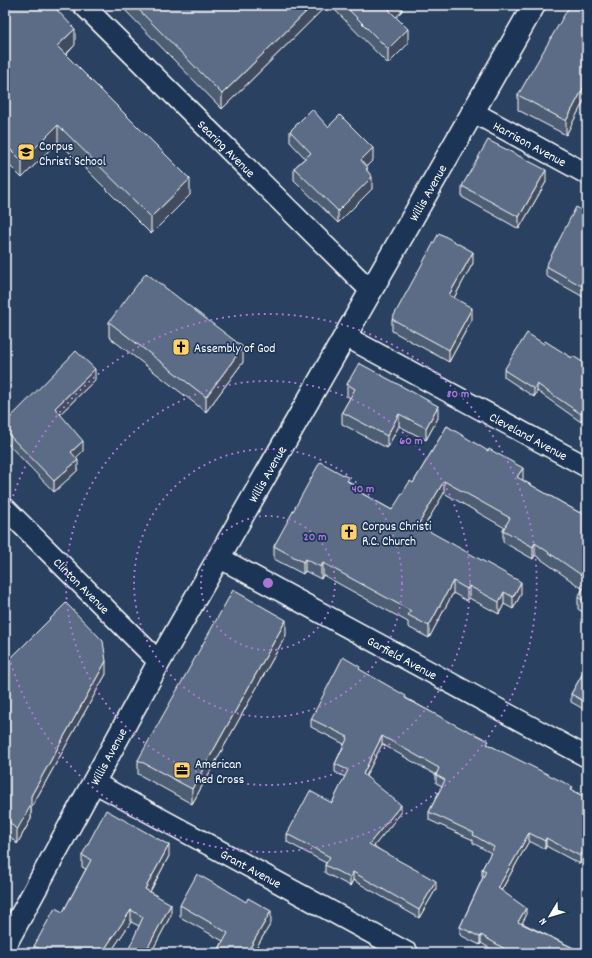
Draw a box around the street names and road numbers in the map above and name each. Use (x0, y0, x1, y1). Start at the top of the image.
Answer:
street label: Searing Avenue (192, 117, 259, 183)
street label: Harrison Avenue (489, 118, 569, 173)
street label: Willis Avenue (406, 161, 453, 225)
street label: Cleveland Avenue (485, 409, 570, 467)
street label: Willis Avenue (245, 443, 293, 507)
street label: Clinton Avenue (48, 554, 113, 620)
street label: Garfield Avenue (363, 633, 440, 686)
street label: Willis Avenue (87, 725, 133, 789)
street label: Grant Avenue (216, 846, 284, 895)

